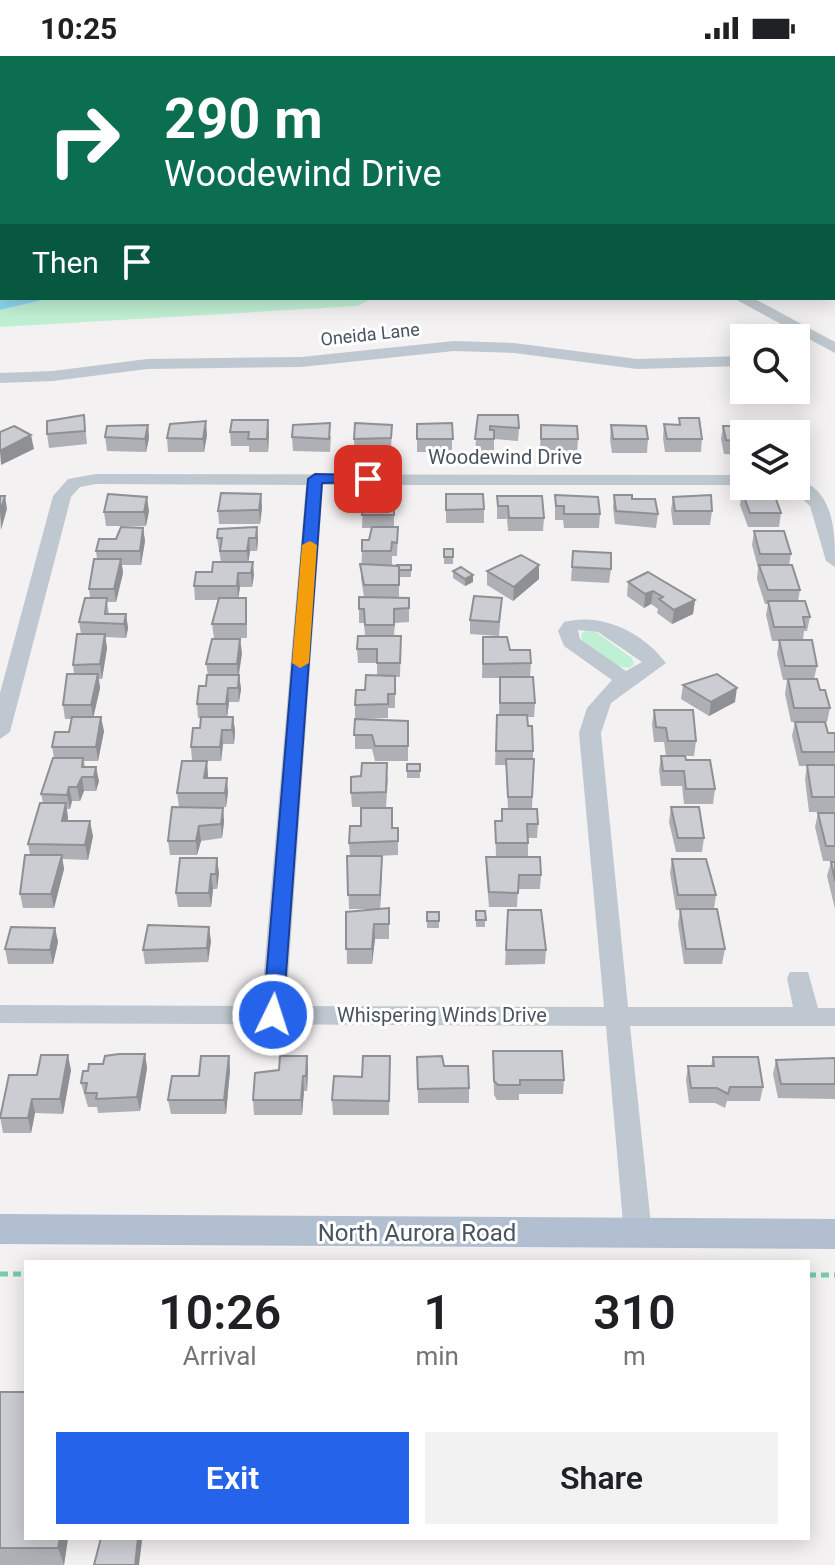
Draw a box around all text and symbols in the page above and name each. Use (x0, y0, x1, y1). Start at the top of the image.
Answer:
text: 10:25 (40, 11, 117, 46)
text: 290 m (164, 86, 323, 152)
icon: right (32, 88, 136, 192)
text: Woodewind Drive (164, 153, 442, 195)
icon: arrive (115, 240, 159, 284)
text: Then (32, 245, 99, 280)
street label: Oneida Lane (319, 318, 421, 350)
map controls (730, 324, 810, 500)
button: search (730, 324, 810, 404)
button: layers (730, 420, 810, 500)
pin (334, 445, 402, 513)
street label: Woodewind Drive (428, 445, 582, 469)
icon: arrive (346, 457, 390, 501)
position arrow (231, 973, 315, 1057)
street label: Whispering Winds Drive (337, 1003, 547, 1027)
street label: North Aurora Road (318, 1219, 516, 1247)
text: 10:26 (158, 1284, 281, 1341)
text: 1 (424, 1284, 451, 1341)
text: 310 (593, 1284, 676, 1341)
text: Arrival (183, 1341, 257, 1371)
text: min (415, 1341, 459, 1371)
text: m (623, 1341, 646, 1371)
button: Exit (56, 1432, 409, 1524)
button: Share (425, 1432, 778, 1524)

